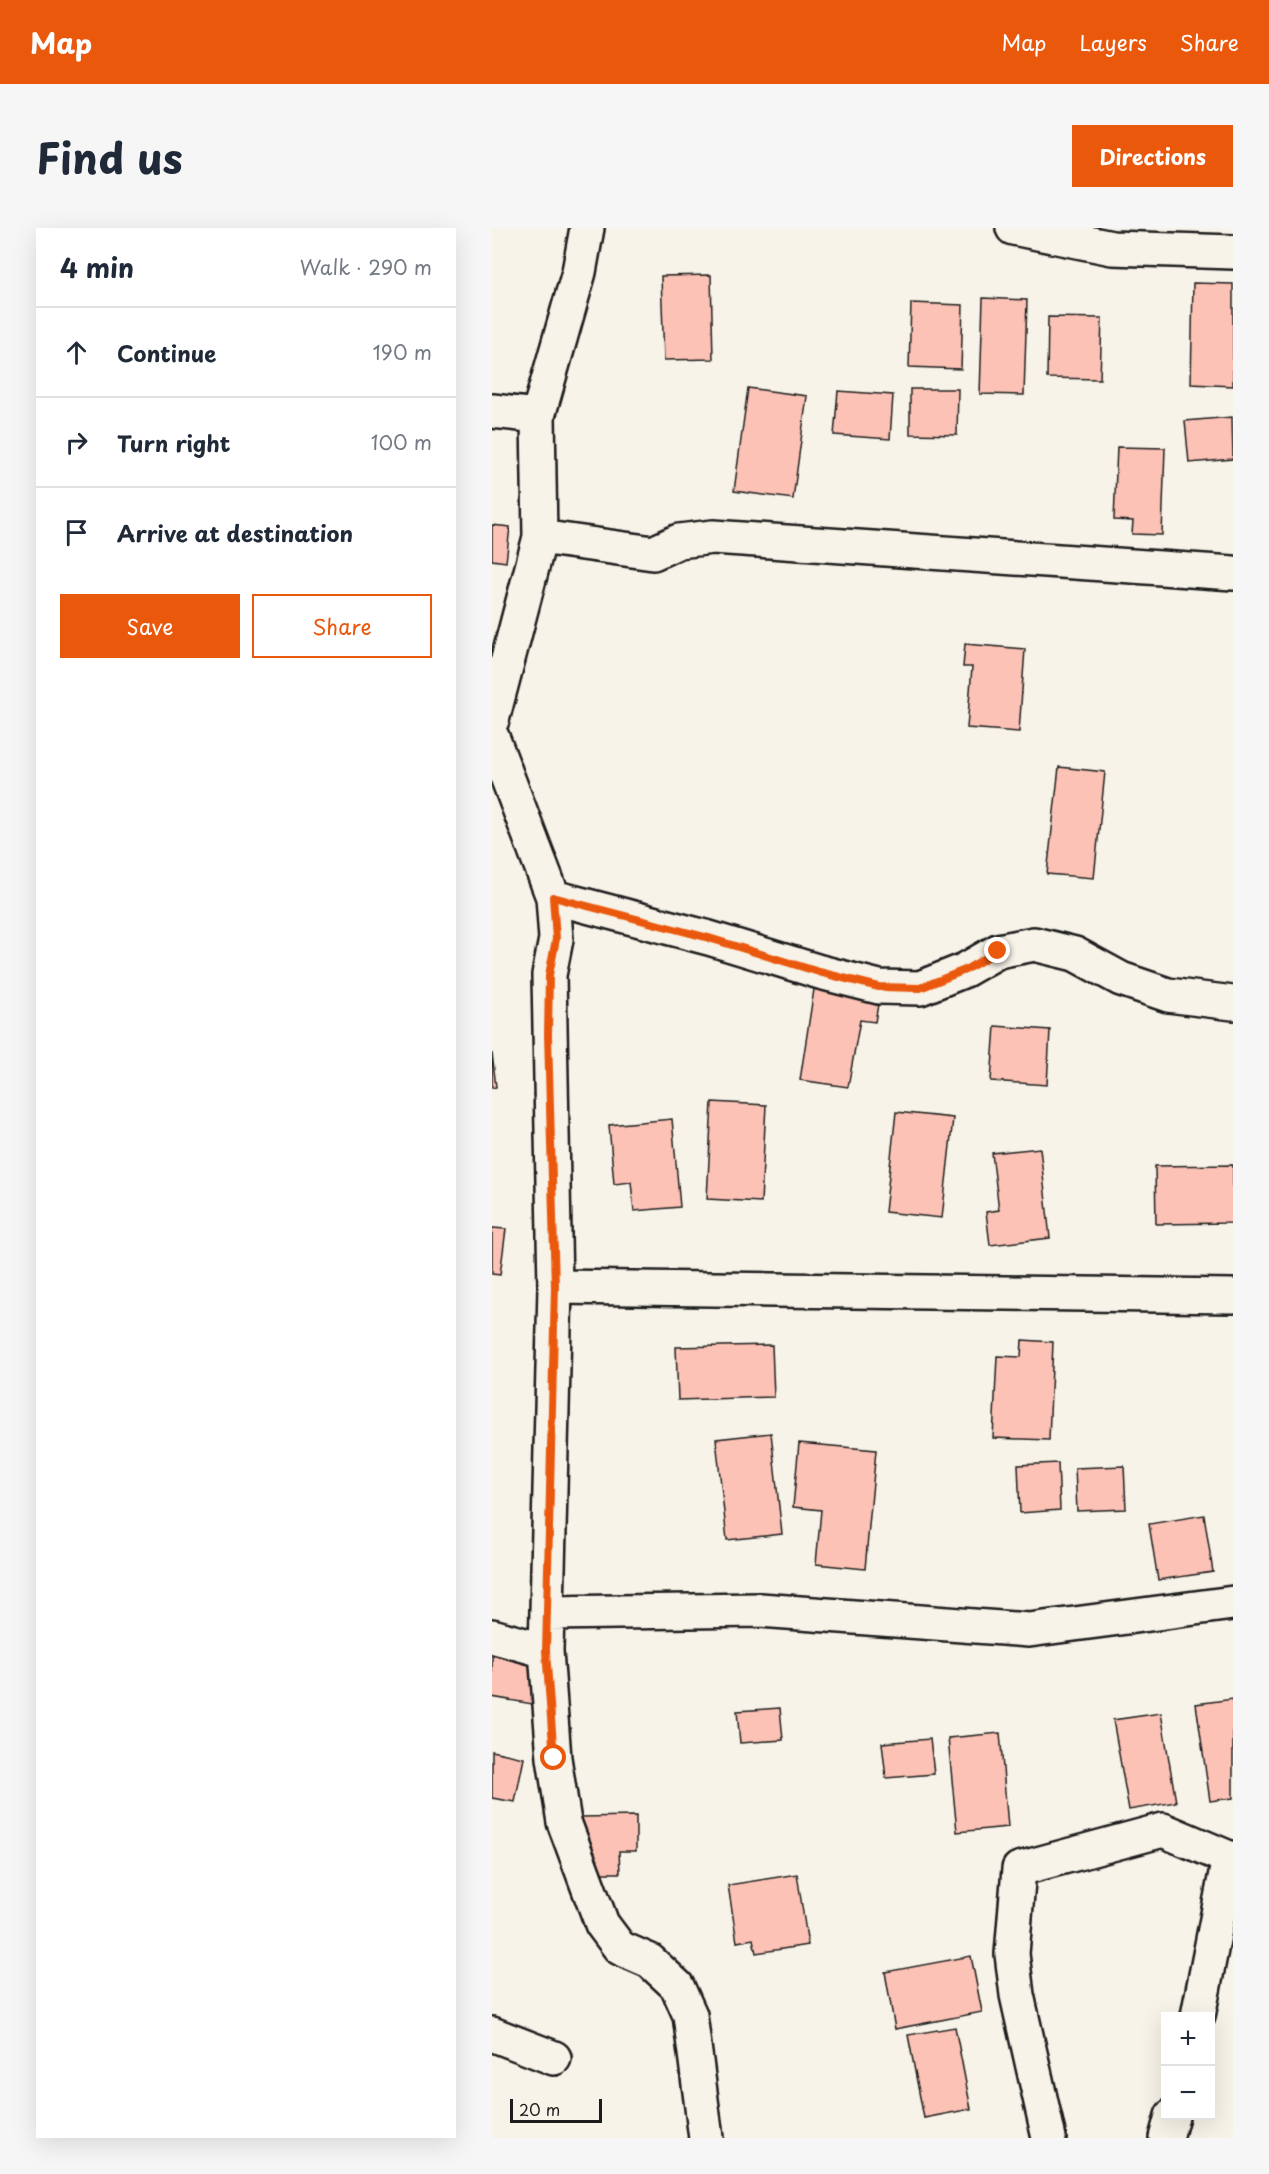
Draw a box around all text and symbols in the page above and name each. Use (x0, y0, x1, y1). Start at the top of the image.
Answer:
text: Map (30, 21, 92, 64)
text: Map (1002, 26, 1046, 58)
text: Layers (1079, 26, 1147, 58)
text: Share (1180, 26, 1239, 58)
text: Find us (36, 125, 183, 188)
button: Directions (1072, 125, 1233, 187)
text: 4 min (60, 248, 134, 287)
text: Walk · 290 m (300, 252, 432, 282)
icon: ahead (60, 336, 93, 369)
text: Continue (117, 336, 216, 369)
text: 190 m (373, 337, 432, 367)
icon: right (60, 426, 93, 459)
text: Turn right (117, 426, 230, 459)
text: 100 m (371, 427, 432, 457)
icon: arrive (60, 516, 93, 549)
text: Arrive at destination (117, 516, 353, 549)
button: Save (60, 594, 240, 658)
button: Share (252, 594, 432, 658)
route end (984, 937, 1010, 963)
route start (540, 1744, 566, 1770)
map controls (1161, 2012, 1215, 2120)
button: + (1161, 2012, 1215, 2066)
button: − (1161, 2066, 1215, 2120)
scale bar (510, 2096, 602, 2124)
text: 20 m (519, 2097, 560, 2121)

